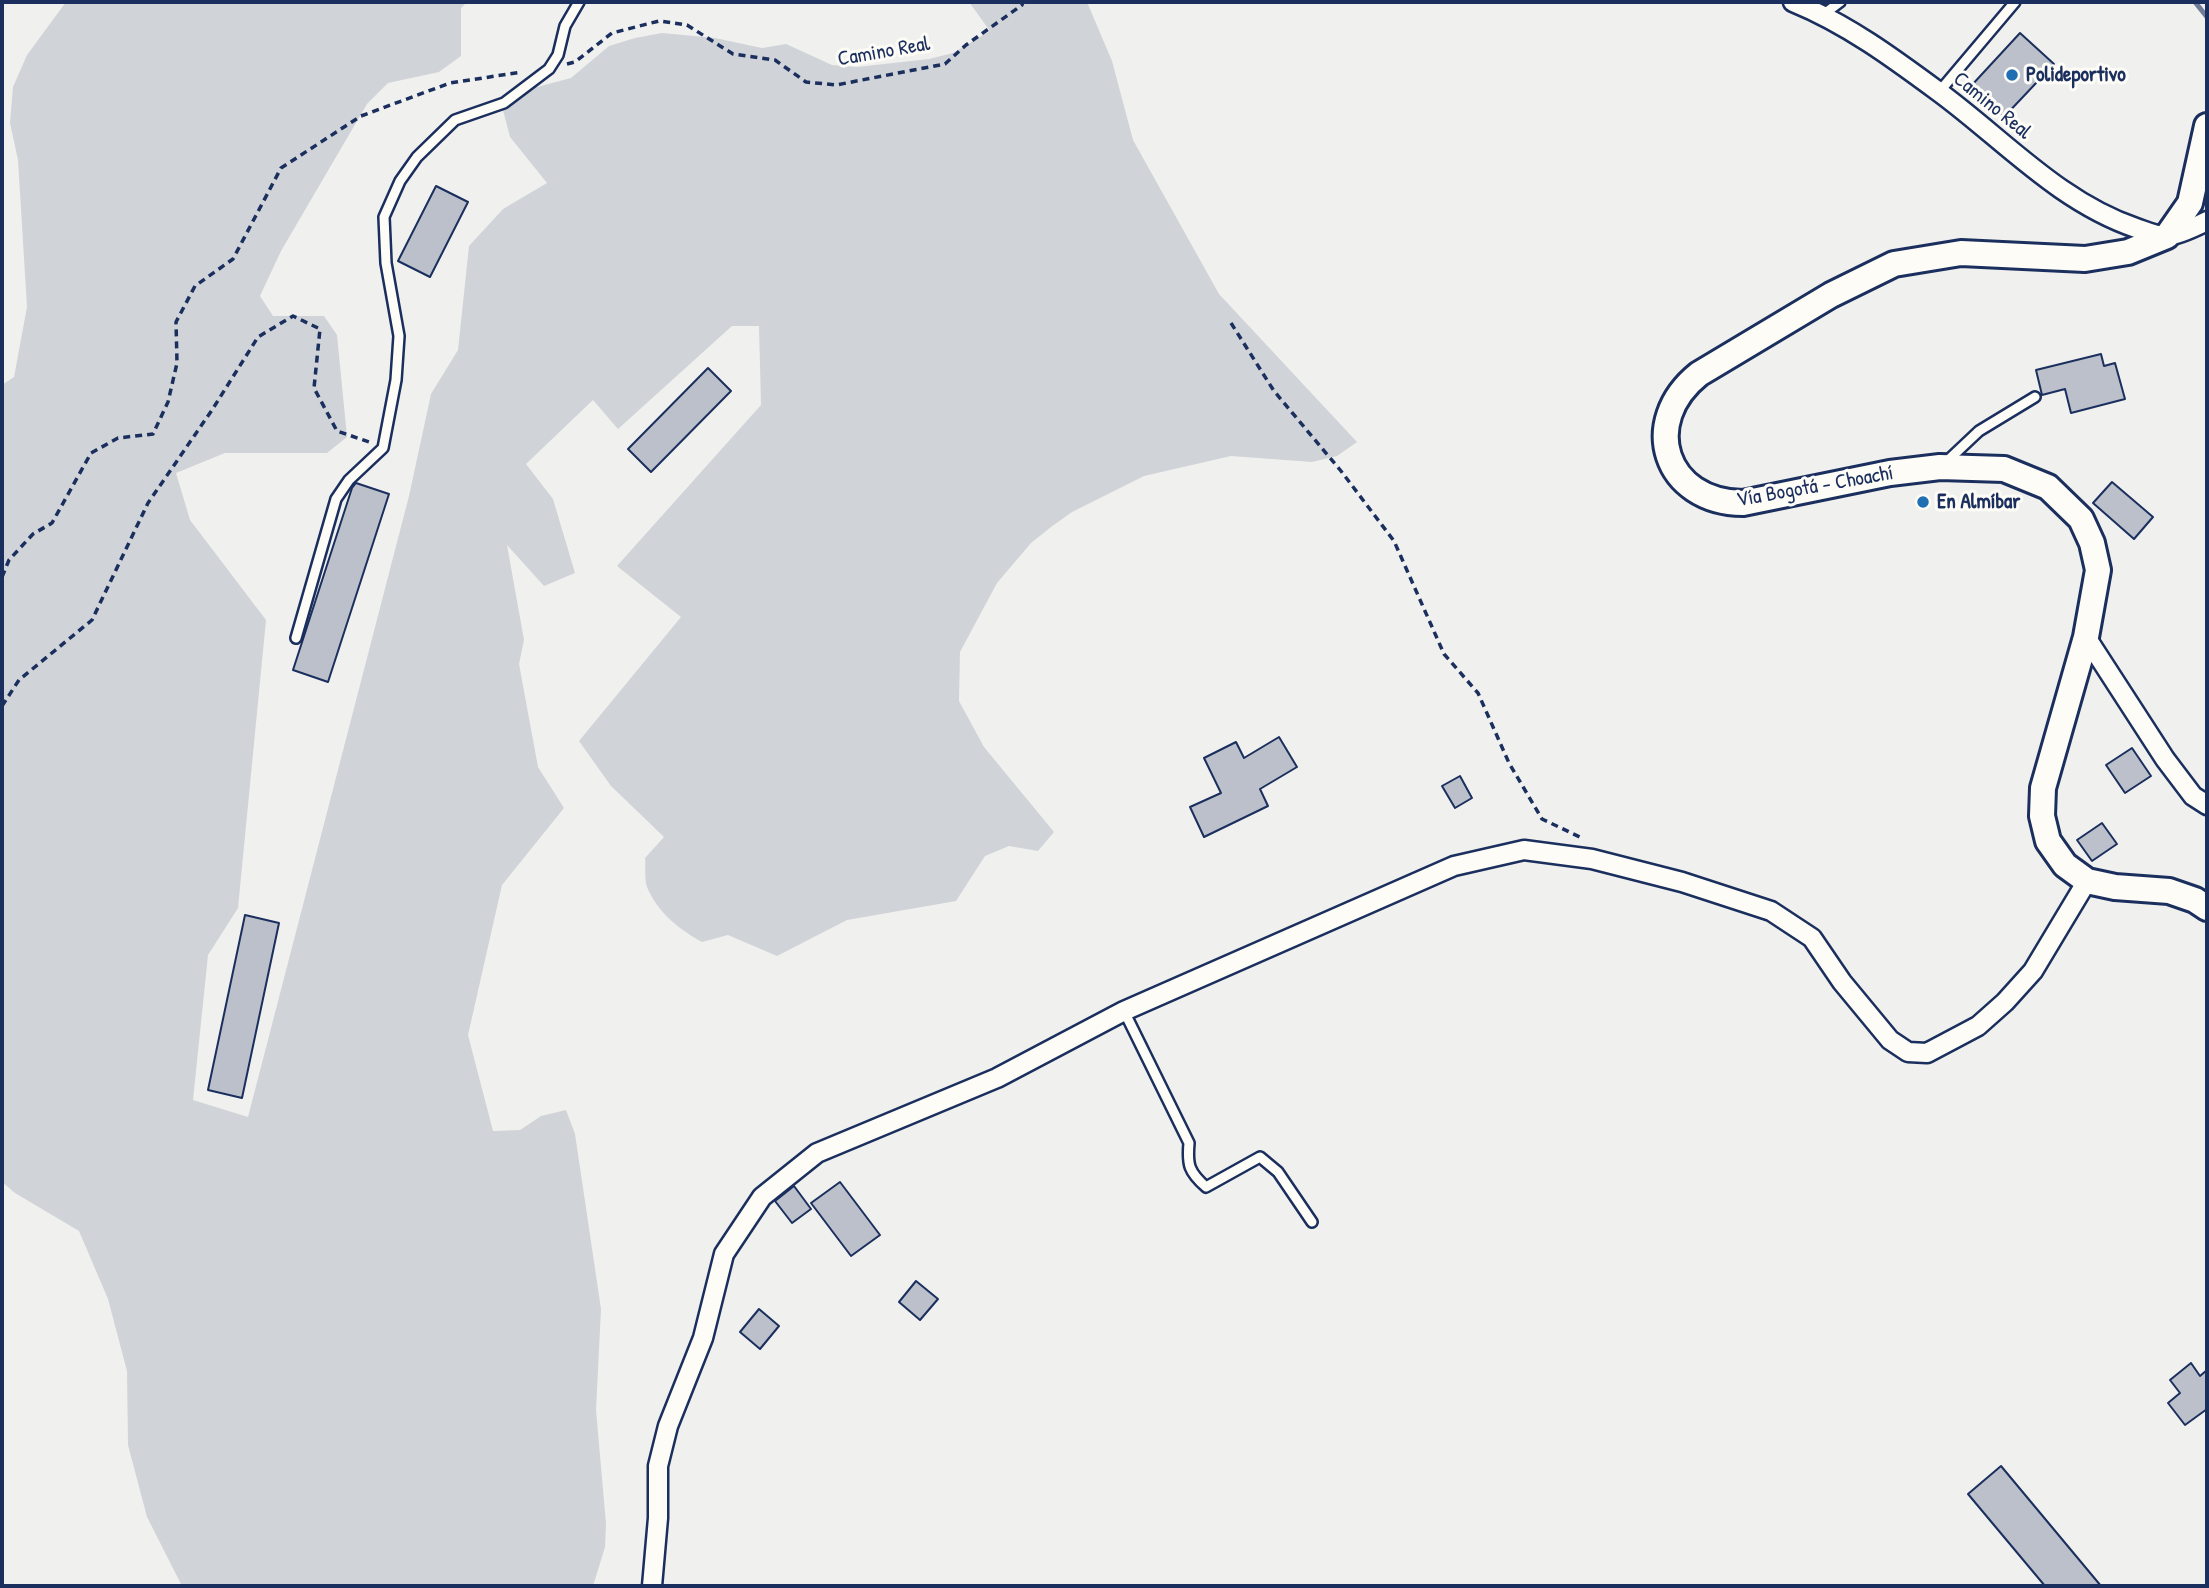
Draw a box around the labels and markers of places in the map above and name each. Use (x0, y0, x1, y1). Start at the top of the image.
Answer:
place label: Polideportivo (2026, 62, 2126, 88)
marker: Polideportivo (2004, 67, 2020, 83)
place label: En Almíbar (1937, 489, 2020, 515)
marker: En Almíbar (1915, 494, 1931, 510)

